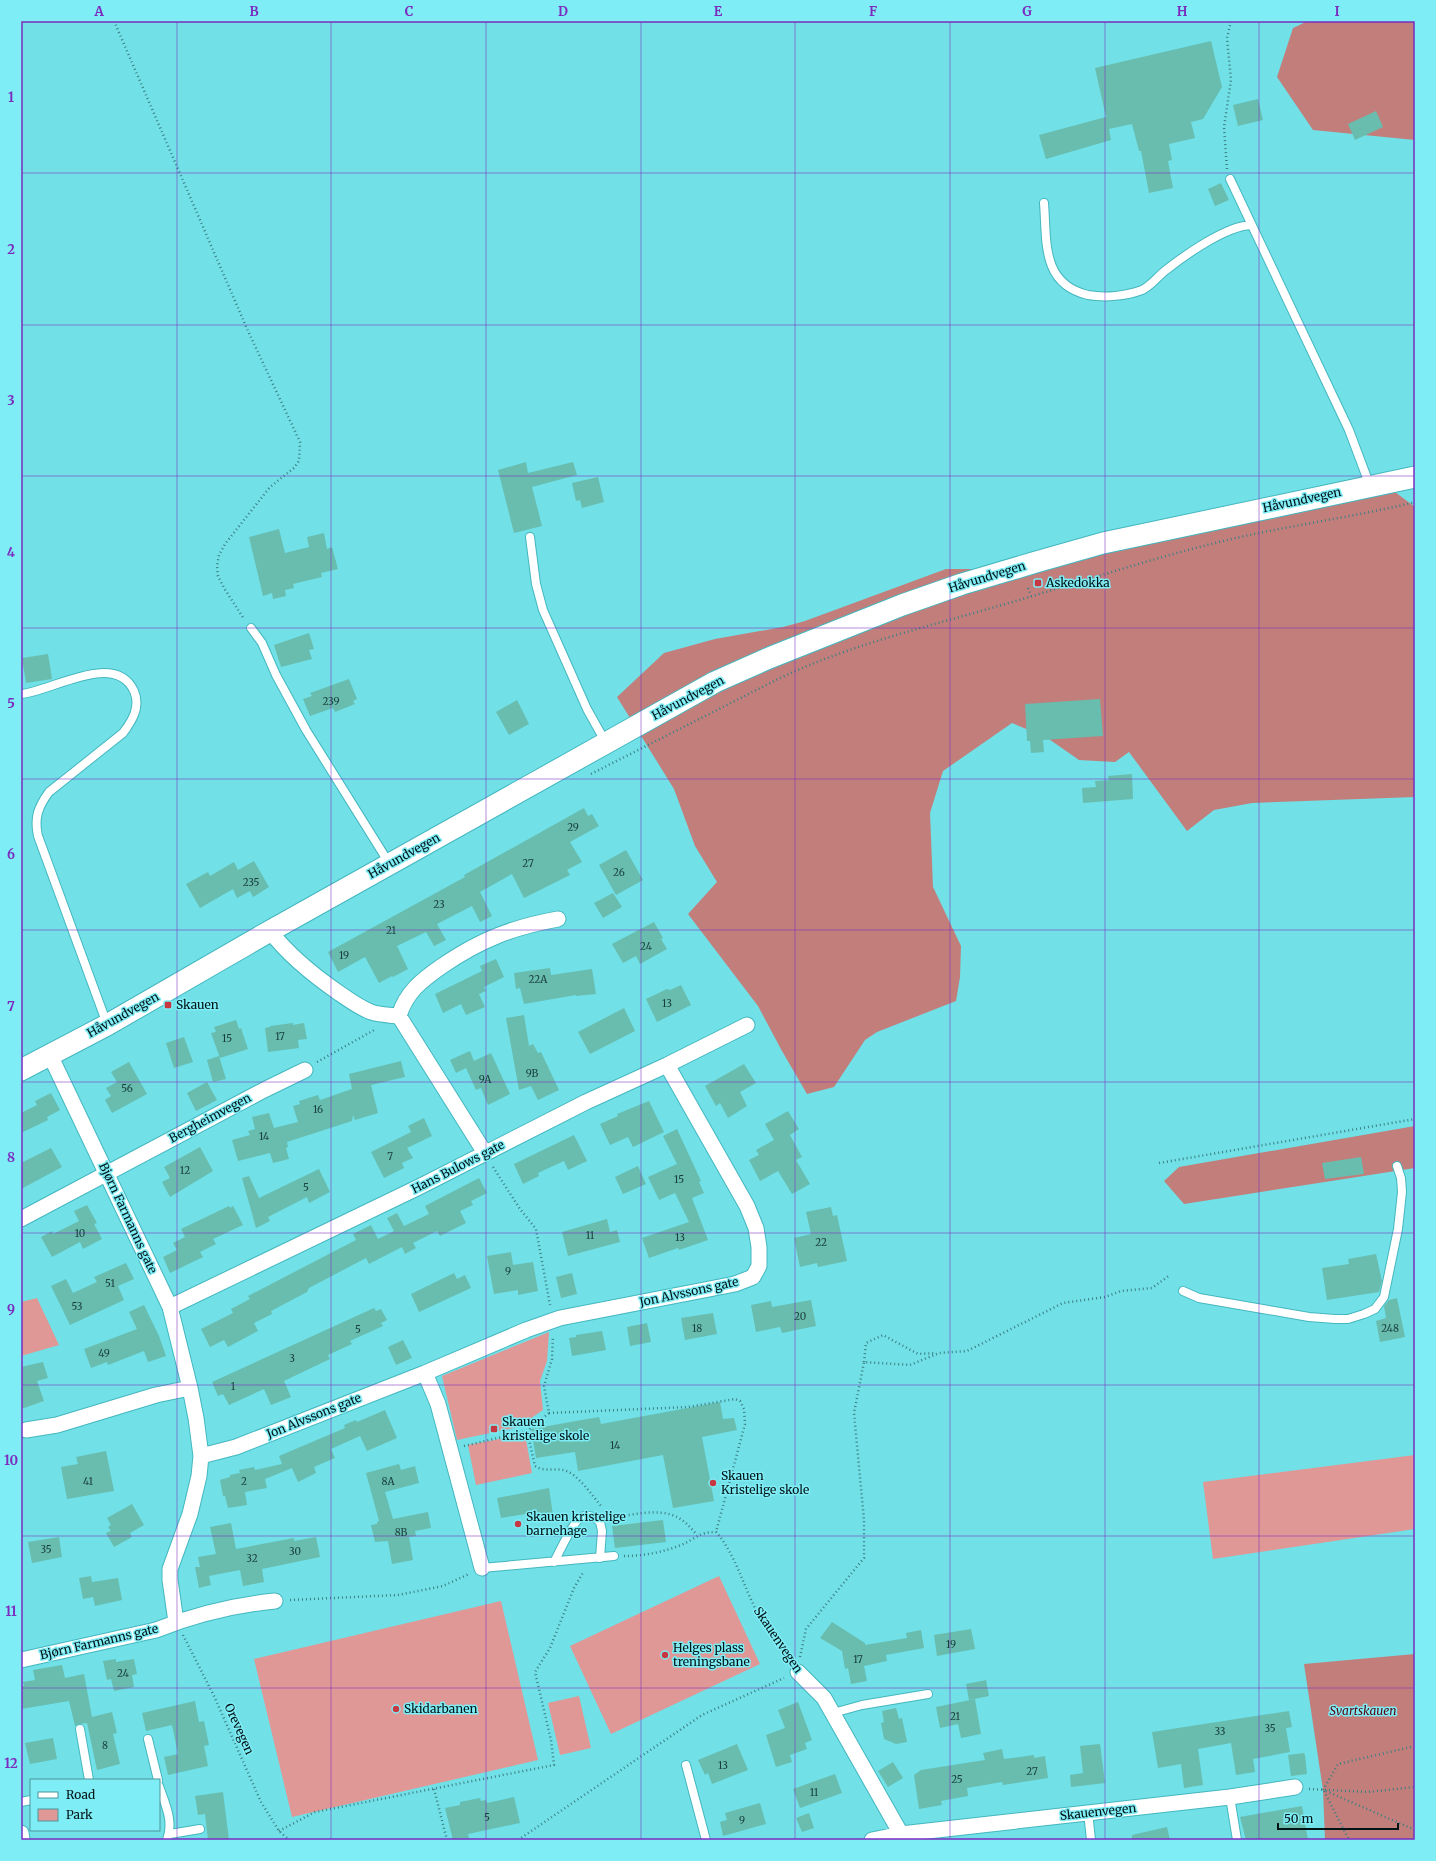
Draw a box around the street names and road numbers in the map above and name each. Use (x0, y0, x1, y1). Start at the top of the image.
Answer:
street label: Håvundvegen (1261, 484, 1343, 515)
street label: Håvundvegen (946, 558, 1027, 595)
street label: Håvundvegen (649, 672, 727, 723)
street label: Håvundvegen (365, 830, 442, 881)
street label: Håvundvegen (84, 989, 161, 1040)
street label: Bergheimvegen (166, 1090, 253, 1146)
street label: Hans Bulows gate (409, 1137, 507, 1196)
street label: Bjørn Farmanns gate (96, 1160, 161, 1276)
street label: Jon Alvssons gate (637, 1274, 740, 1310)
street label: Jon Alvssons gate (263, 1390, 363, 1442)
street label: Skauenvegen (751, 1604, 806, 1676)
street label: Bjørn Farmanns gate (38, 1621, 159, 1662)
street label: Orevegen (222, 1701, 257, 1757)
street label: Skauenvegen (1059, 1800, 1137, 1823)

